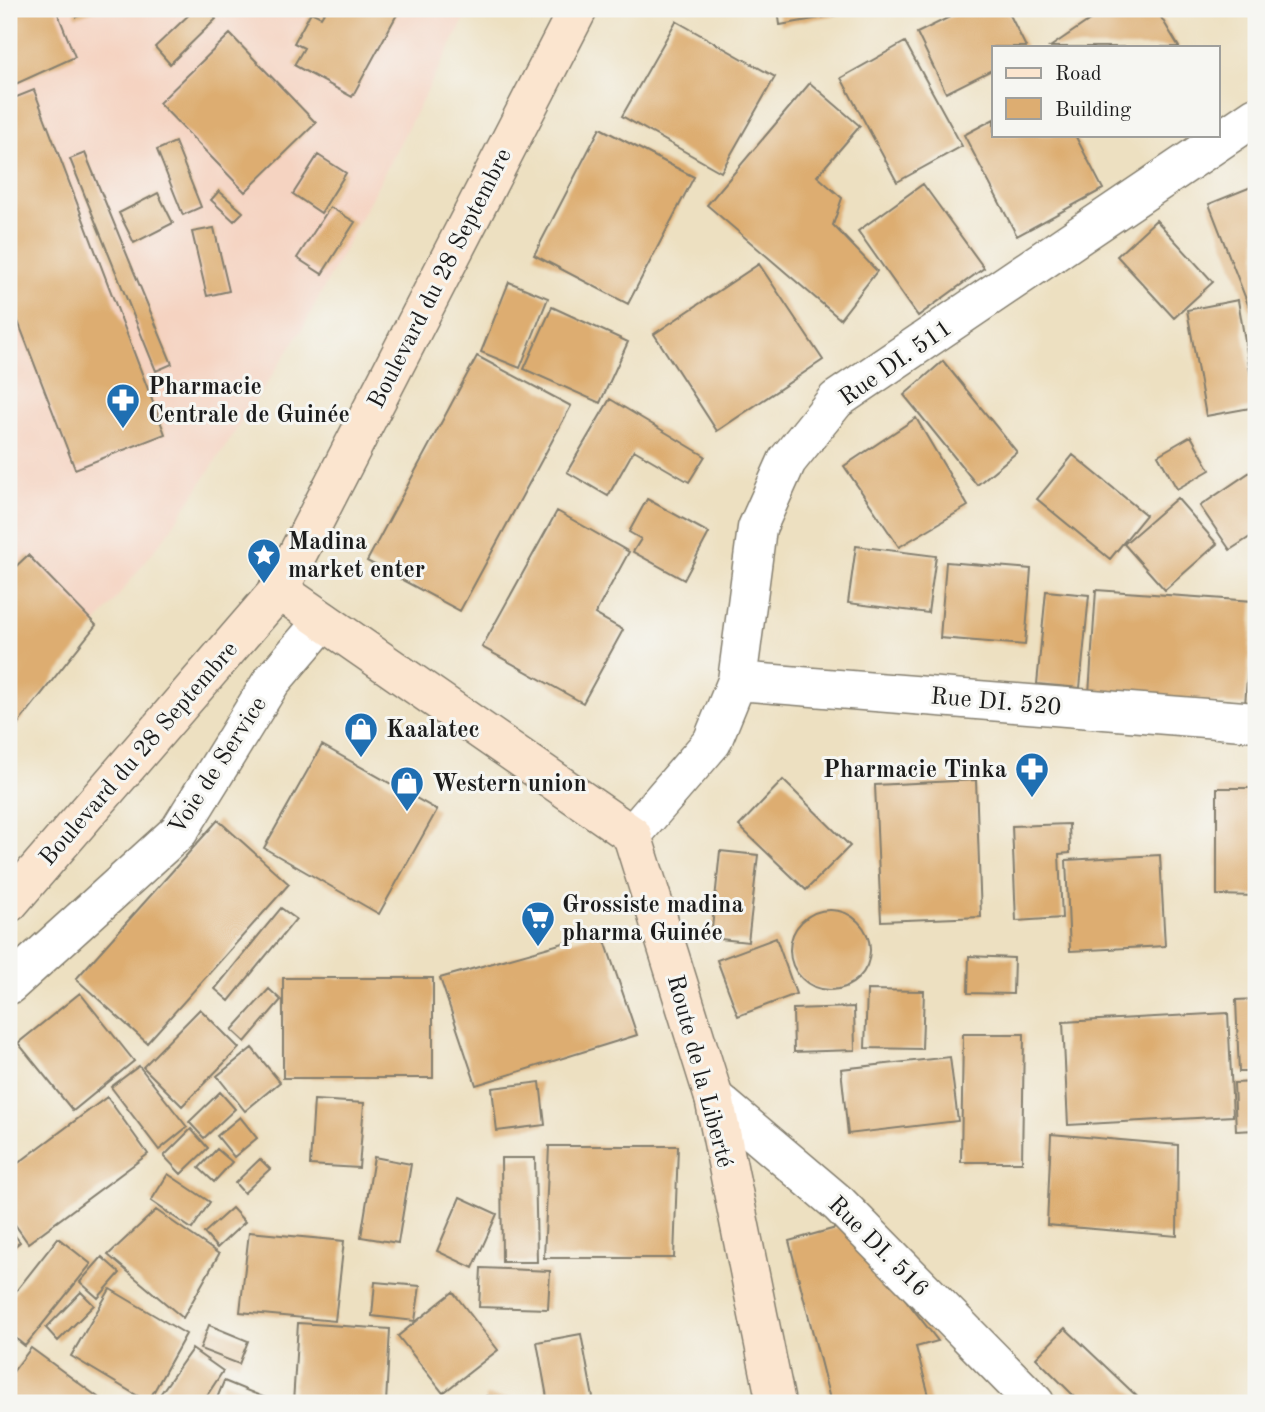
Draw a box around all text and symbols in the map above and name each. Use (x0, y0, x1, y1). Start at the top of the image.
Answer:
legend (992, 46, 1220, 136)
text: Road (1055, 64, 1102, 85)
text: Building (1055, 100, 1132, 121)
street label: Boulevard du 28 Septembre (365, 145, 517, 413)
street label: Rue DI. 511 (836, 316, 957, 411)
place label: Pharmacie Centrale de Guinée (148, 376, 350, 428)
pharmacy icon: Pharmacie Centrale de Guinée (104, 381, 142, 430)
place label: Madina market enter (288, 531, 425, 583)
place icon: Madina market enter (245, 536, 283, 585)
street label: Boulevard du 28 Septembre (36, 638, 243, 871)
street label: Rue DI. 520 (929, 685, 1062, 721)
street label: Voie de Service (165, 693, 272, 839)
shop icon: Kaalatec (342, 710, 380, 759)
place label: Kaalatec (386, 719, 480, 743)
pharmacy icon: Pharmacie Tinka (1013, 750, 1051, 799)
place label: Pharmacie Tinka (823, 759, 1007, 783)
shop icon: Western union (388, 764, 426, 813)
place label: Western union (432, 773, 587, 797)
place label: Grossiste madina pharma Guinée (562, 894, 744, 946)
supermarket icon: Grossiste madina pharma Guinée (519, 899, 557, 948)
street label: Route de la Liberté (662, 973, 736, 1171)
street label: Rue DI. 516 (823, 1193, 932, 1302)

